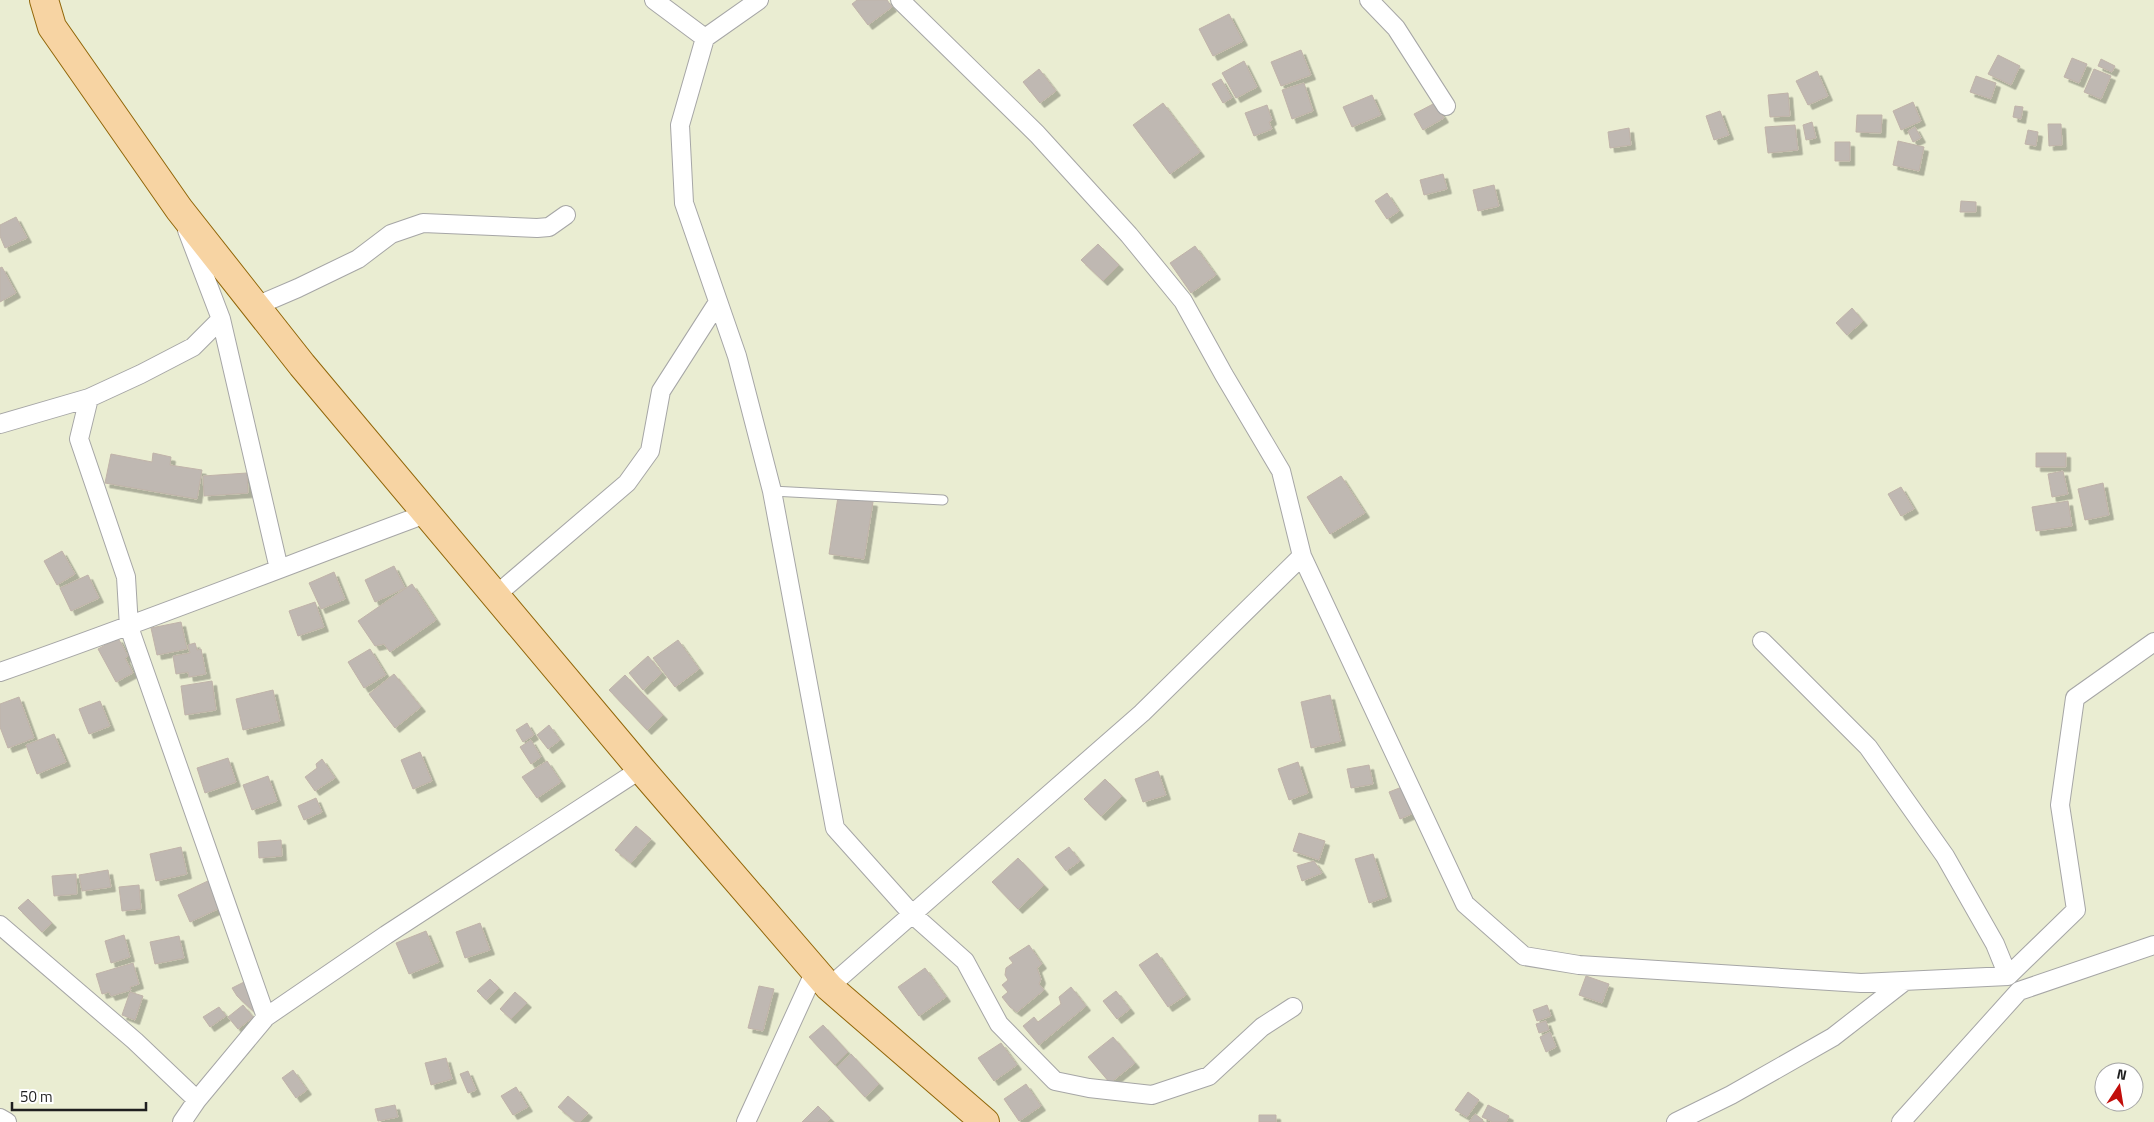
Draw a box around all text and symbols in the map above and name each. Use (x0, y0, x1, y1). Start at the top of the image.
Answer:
north arrow (2094, 1062, 2144, 1112)
text: N (2115, 1063, 2129, 1085)
scale bar (12, 1080, 146, 1112)
text: 50 m (20, 1085, 53, 1108)

